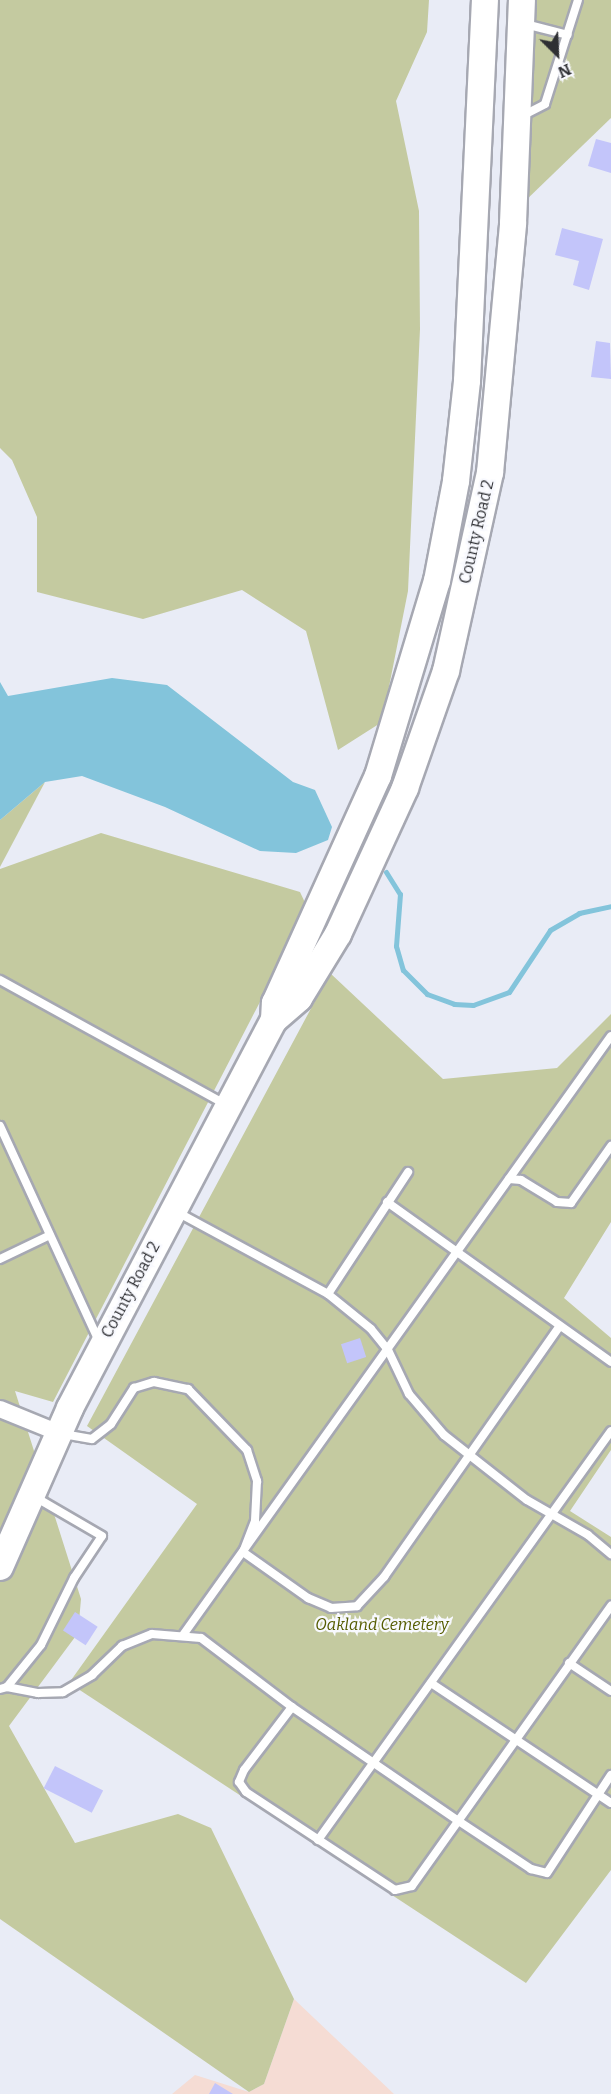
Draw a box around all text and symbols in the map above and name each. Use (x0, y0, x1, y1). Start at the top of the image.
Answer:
north arrow (527, 24, 587, 84)
text: N (555, 60, 574, 82)
street label: County Road 2 (456, 478, 498, 586)
street label: County Road 2 (98, 1239, 164, 1341)
park label: Oakland Cemetery (315, 1615, 449, 1635)

